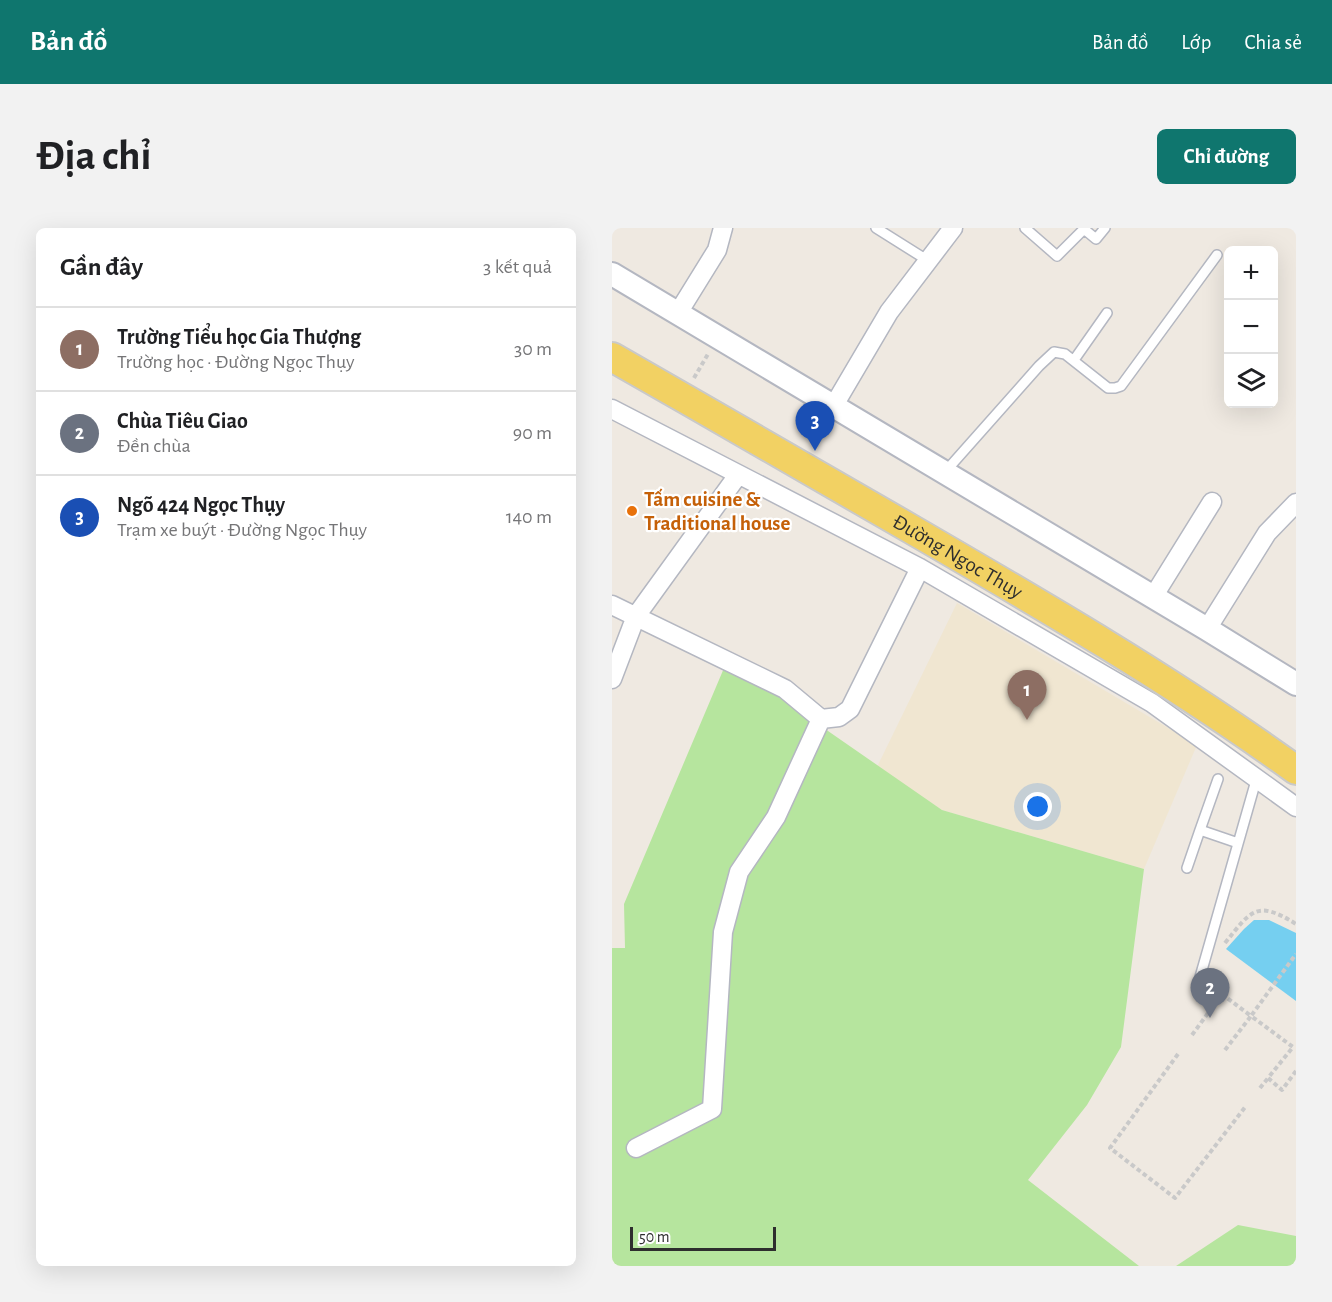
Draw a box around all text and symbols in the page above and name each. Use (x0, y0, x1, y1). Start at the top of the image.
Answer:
text: Bản đồ (30, 28, 107, 56)
text: Bản đồ (1092, 32, 1148, 53)
text: Lớp (1181, 32, 1211, 53)
text: Chia sẻ (1244, 32, 1302, 53)
button: Chỉ đường (1157, 129, 1296, 184)
text: Địa chỉ (36, 135, 151, 177)
map controls (1224, 246, 1278, 408)
button: + (1224, 246, 1278, 300)
text: Gần đây (60, 254, 143, 280)
text: 3 kết quả (483, 257, 552, 277)
button: − (1224, 300, 1278, 354)
text: Trường Tiểu học Gia Thượng (117, 326, 361, 348)
text: 1 (76, 339, 83, 359)
text: 30 m (514, 339, 552, 359)
text: Trường học · Đường Ngọc Thụy (117, 352, 354, 372)
button: layers (1224, 354, 1278, 408)
pin: 3 (796, 402, 834, 451)
text: Chùa Tiêu Giao (117, 410, 248, 432)
text: 2 (75, 423, 84, 443)
text: 90 m (513, 423, 552, 443)
text: Đền chùa (117, 436, 191, 456)
place label: Tấm cuisine & Traditional house (644, 488, 790, 534)
text: Ngõ 424 Ngọc Thụy (117, 494, 285, 516)
marker: Tấm cuisine & Traditional house (625, 504, 639, 518)
text: 3 (75, 507, 84, 527)
text: 140 m (506, 507, 552, 527)
street label: Đường Ngọc Thụy (889, 510, 1026, 602)
text: Trạm xe buýt · Đường Ngọc Thụy (117, 520, 367, 540)
pin: 1 (1008, 670, 1046, 720)
your location (1023, 792, 1052, 821)
pin: 2 (1190, 968, 1230, 1018)
scale bar (630, 1224, 776, 1252)
text: 50 m (639, 1229, 670, 1245)

